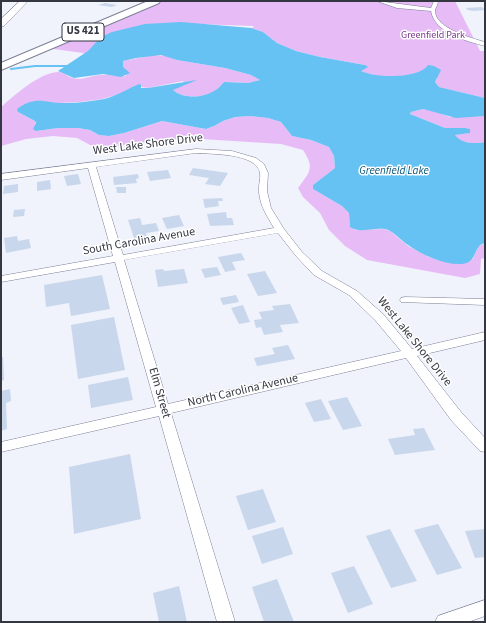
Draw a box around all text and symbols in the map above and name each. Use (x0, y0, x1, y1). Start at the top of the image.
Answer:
road number: US 421 (62, 23, 104, 41)
park label: Greenfield Park (401, 30, 465, 42)
street label: West Lake Shore Drive (92, 131, 204, 159)
water label: Greenfield Lake (359, 165, 429, 179)
street label: South Carolina Avenue (82, 225, 196, 259)
street label: West Lake Shore Drive (374, 295, 454, 389)
street label: Elm Street (145, 366, 173, 420)
street label: North Carolina Avenue (186, 371, 300, 411)

